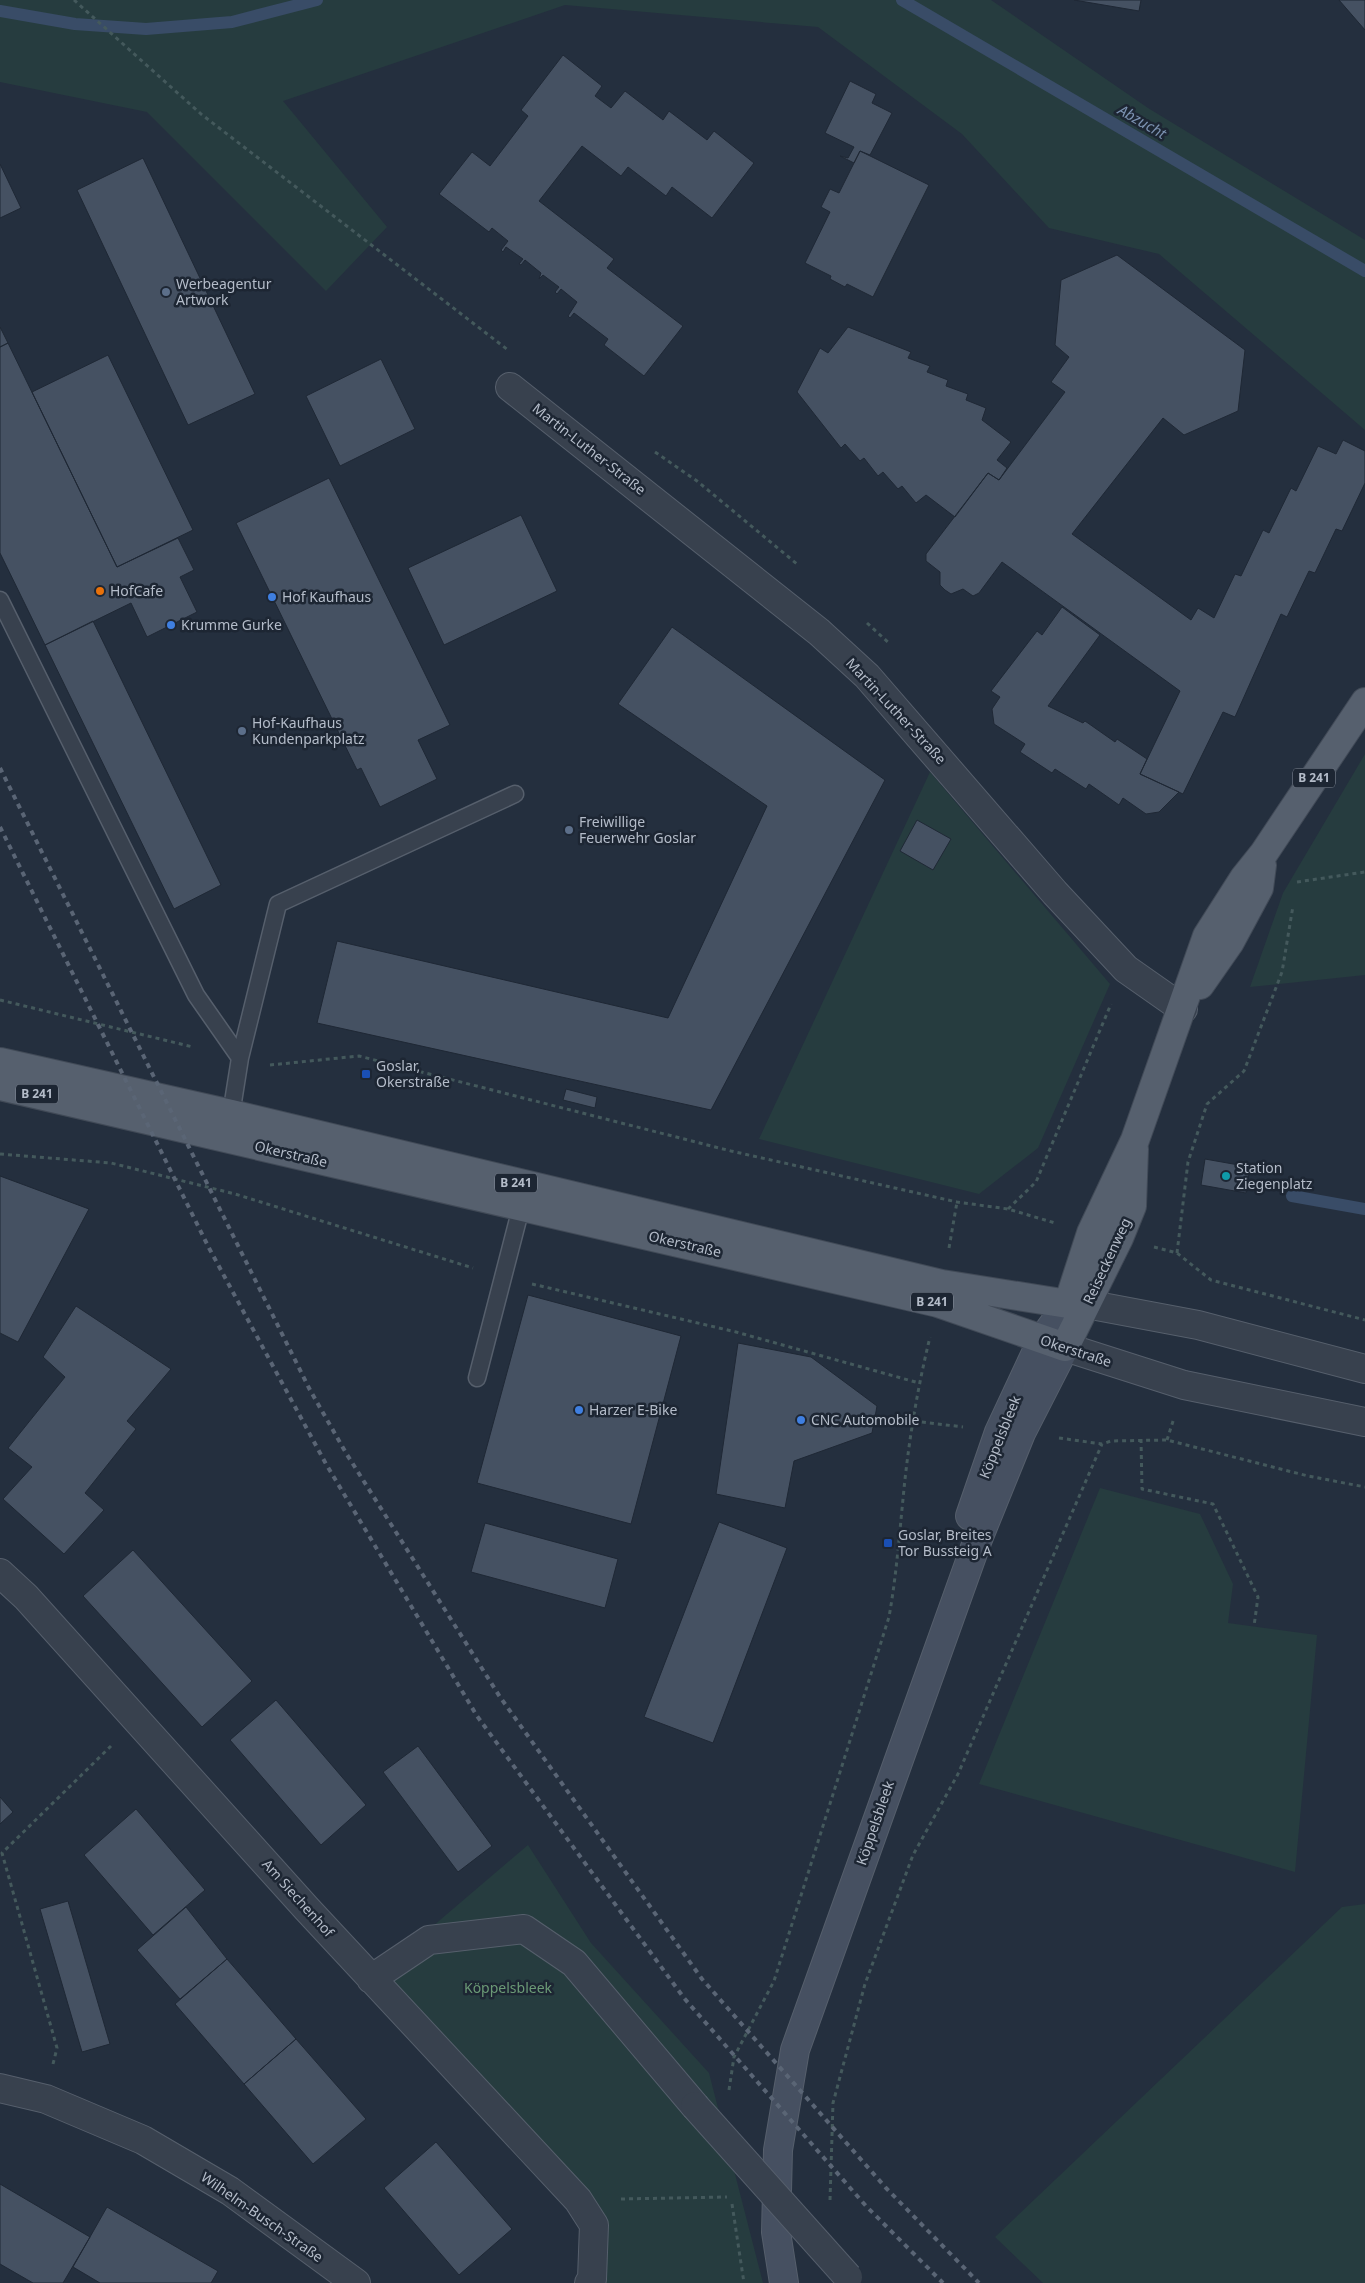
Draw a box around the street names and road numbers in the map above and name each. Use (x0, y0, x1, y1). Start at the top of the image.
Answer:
street label: Martin-Luther-Straße (529, 398, 650, 499)
street label: Martin-Luther-Straße (842, 653, 951, 768)
road number: B 241 (1293, 768, 1335, 788)
road number: B 241 (16, 1084, 58, 1104)
street label: Okerstraße (253, 1136, 329, 1171)
road number: B 241 (495, 1174, 537, 1192)
street label: Reiseckenweg (1078, 1215, 1135, 1307)
street label: Okerstraße (647, 1226, 723, 1261)
road number: B 241 (911, 1292, 953, 1311)
street label: Okerstraße (1038, 1330, 1114, 1371)
street label: Köppelsbleek (974, 1392, 1025, 1481)
street label: Köppelsbleek (851, 1778, 898, 1868)
street label: Am Siechenhof (258, 1855, 339, 1942)
street label: Wilhelm-Busch-Straße (197, 2167, 327, 2266)

